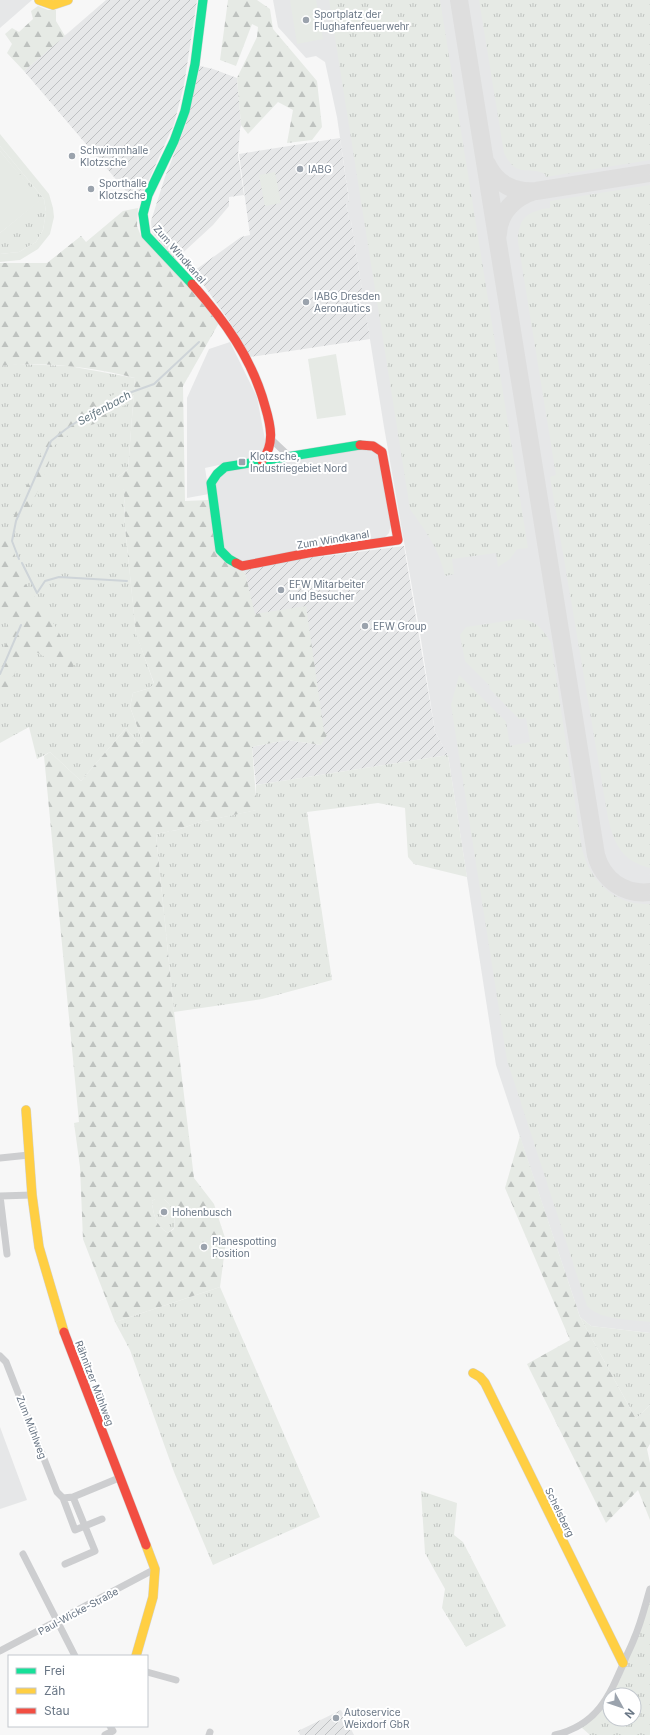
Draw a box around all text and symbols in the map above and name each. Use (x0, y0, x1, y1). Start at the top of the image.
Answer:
place label: Sportplatz der Flughafenfeuerwehr (314, 8, 410, 32)
marker: Sportplatz der Flughafenfeuerwehr (301, 15, 311, 25)
place label: Schwimmhalle Klotzsche (80, 144, 149, 168)
marker: Schwimmhalle Klotzsche (67, 151, 77, 161)
place label: IABG (308, 163, 332, 175)
marker: IABG (295, 164, 305, 174)
place label: Sporthalle Klotzsche (99, 177, 147, 201)
marker: Sporthalle Klotzsche (86, 184, 96, 194)
street label: Zum Windkanal (151, 222, 209, 286)
place label: IABG Dresden Aeronautics (314, 290, 380, 314)
marker: IABG Dresden Aeronautics (301, 297, 311, 307)
water label: Seifenbach (75, 387, 134, 428)
place label: Klotzsche, Industriegebiet Nord (250, 450, 347, 474)
marker: Klotzsche, Industriegebiet Nord (237, 457, 247, 467)
street label: Zum Windkanal (296, 527, 370, 551)
place label: EFW Mitarbeiter und Besucher (289, 578, 365, 602)
marker: EFW Mitarbeiter und Besucher (276, 585, 286, 595)
place label: EFW Group (373, 620, 427, 632)
marker: EFW Group (360, 621, 370, 631)
place label: Hohenbusch (172, 1206, 232, 1218)
marker: Hohenbusch (159, 1207, 169, 1217)
place label: Planespotting Position (212, 1235, 276, 1259)
marker: Planespotting Position (199, 1242, 209, 1252)
street label: Rähnitzer Mühlweg (73, 1339, 117, 1427)
street label: Zum Mühlweg (14, 1394, 50, 1460)
street label: Schelsberg (543, 1485, 577, 1539)
street label: Paul-Wicke-Straße (36, 1585, 120, 1637)
legend (8, 1655, 148, 1727)
text: Frei (44, 1663, 65, 1678)
text: Zäh (44, 1683, 65, 1698)
north arrow (602, 1687, 642, 1727)
text: Stau (44, 1703, 70, 1718)
place label: Autoservice Weixdorf GbR (344, 1706, 410, 1730)
text: N (622, 1706, 638, 1721)
marker: Autoservice Weixdorf GbR (331, 1713, 341, 1723)

